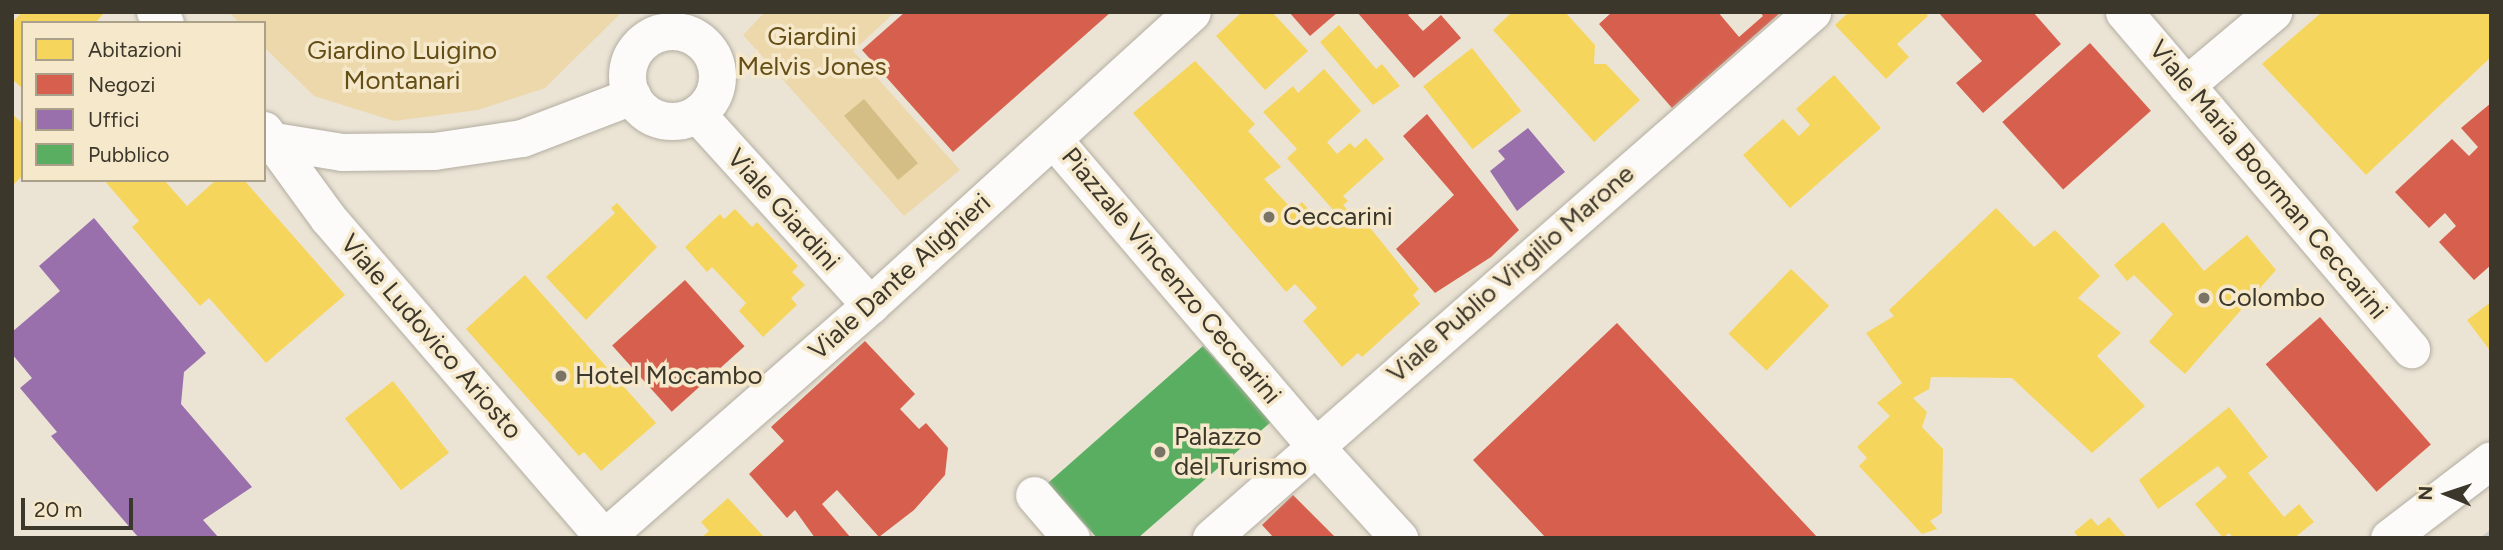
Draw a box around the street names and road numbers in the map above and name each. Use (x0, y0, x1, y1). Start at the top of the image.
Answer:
street label: Viale Maria Boorman Ceccarini (2142, 34, 2394, 326)
street label: Piazzale Vincenzo Ceccarini (1055, 142, 1287, 410)
street label: Viale Giardini (720, 143, 846, 277)
street label: Viale Publio Virgilio Marone (1381, 158, 1641, 390)
street label: Viale Dante Alighieri (803, 187, 997, 367)
street label: Viale Ludovico Ariosto (334, 228, 528, 446)

